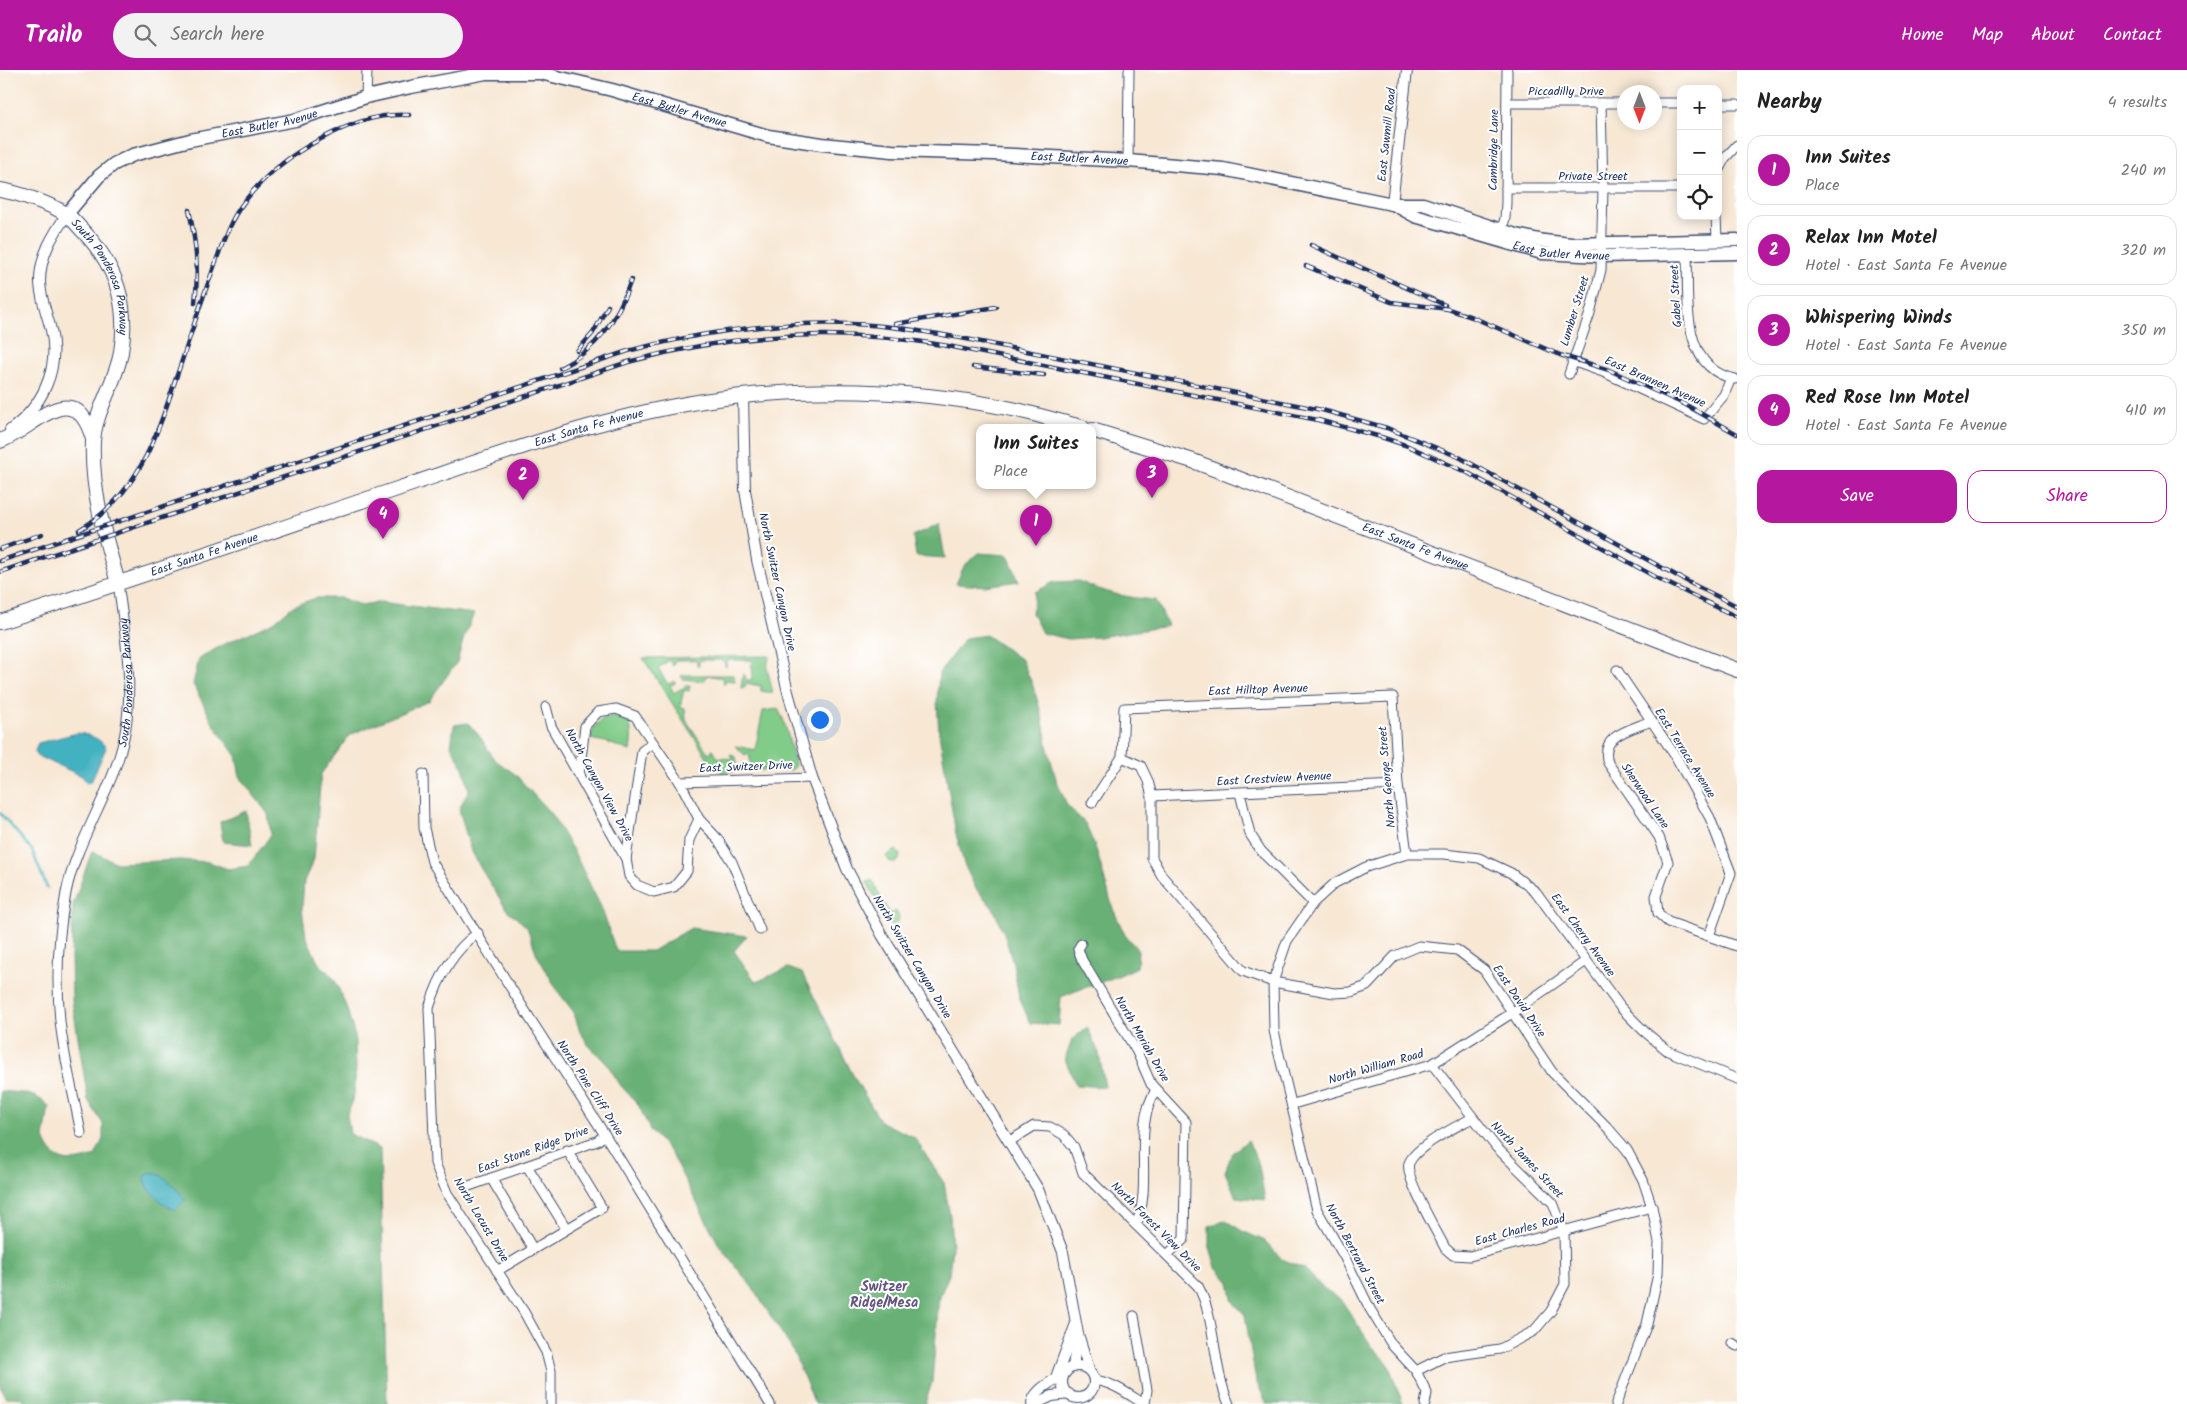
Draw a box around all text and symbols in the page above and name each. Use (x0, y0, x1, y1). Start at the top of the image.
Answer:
search box (113, 13, 463, 58)
text: Trailo (25, 16, 83, 55)
text: Search here (171, 20, 264, 50)
icon: search (131, 21, 159, 49)
text: Home (1901, 21, 1944, 50)
text: Map (1972, 21, 2003, 50)
text: About (2031, 21, 2075, 50)
text: Contact (2103, 21, 2162, 50)
street label: Piccadilly Drive (1528, 82, 1605, 101)
north arrow (1617, 85, 1662, 130)
map controls (1677, 85, 1722, 220)
button: + (1677, 85, 1722, 130)
street label: East Sawmill Road (1373, 86, 1401, 183)
text: Nearby (1757, 86, 1822, 119)
street label: East Butler Avenue (630, 87, 730, 133)
text: 4 results (2108, 90, 2167, 115)
street label: East Butler Avenue (220, 104, 321, 143)
street label: Cambridge Lane (1484, 109, 1504, 191)
button: − (1677, 130, 1722, 175)
text: Inn Suites (1805, 143, 1891, 173)
street label: East Butler Avenue (1030, 146, 1129, 171)
text: 1 (1772, 158, 1776, 183)
text: 240 m (2121, 158, 2166, 183)
street label: Private Street (1558, 167, 1628, 186)
text: Place (1805, 173, 1839, 198)
button: locate (1677, 175, 1722, 220)
street label: South Ponderosa Parkway (66, 214, 133, 336)
text: Relax Inn Motel (1805, 223, 1937, 253)
street label: East Butler Avenue (1510, 235, 1611, 266)
text: 2 (1769, 238, 1779, 263)
text: 320 m (2120, 238, 2166, 263)
text: Hotel · East Santa Fe Avenue (1805, 253, 2007, 278)
street label: Gabel Street (1665, 264, 1687, 328)
street label: Lumber Street (1555, 273, 1595, 349)
text: Whispering Winds (1805, 303, 1952, 333)
text: 3 (1770, 318, 1778, 343)
text: 350 m (2121, 318, 2166, 343)
text: Hotel · East Santa Fe Avenue (1805, 333, 2007, 358)
street label: East Brannen Avenue (1601, 351, 1709, 413)
text: Red Rose Inn Motel (1805, 383, 1969, 413)
text: 4 (1770, 398, 1778, 423)
text: 410 m (2125, 398, 2166, 423)
street label: East Santa Fe Avenue (532, 403, 646, 452)
text: Hotel · East Santa Fe Avenue (1805, 413, 2007, 438)
popup (976, 424, 1096, 489)
text: Inn Suites (993, 429, 1079, 459)
pin: 3 (1136, 457, 1168, 498)
pin: 2 (507, 459, 539, 500)
text: Place (993, 459, 1028, 484)
button: Save (1757, 470, 1957, 523)
button: Share (1967, 470, 2167, 523)
pin: 4 (367, 498, 399, 539)
pin: 1 (1020, 505, 1052, 546)
street label: North Switzer Canyon Drive (753, 511, 801, 654)
street label: East Santa Fe Avenue (1359, 517, 1472, 576)
street label: East Santa Fe Avenue (148, 527, 261, 581)
street label: South Ponderosa Parkway (113, 617, 138, 749)
street label: East Hilltop Avenue (1208, 679, 1309, 701)
street label: East Terrace Avenue (1650, 704, 1721, 802)
your location (807, 707, 833, 733)
street label: North Canyon View Drive (560, 725, 638, 846)
street label: North George Street (1373, 725, 1401, 829)
street label: East Switzer Drive (699, 756, 794, 778)
street label: Sherwood Lane (1616, 759, 1674, 833)
street label: East Crestview Avenue (1216, 766, 1333, 791)
street label: East Cherry Avenue (1546, 889, 1620, 981)
street label: North Switzer Canyon Drive (867, 892, 957, 1023)
street label: East David Drive (1488, 961, 1551, 1042)
street label: North Moriah Drive (1110, 992, 1175, 1086)
street label: North Pine Cliff Drive (552, 1036, 629, 1140)
street label: North William Road (1326, 1044, 1427, 1090)
street label: North James Street (1486, 1117, 1568, 1203)
street label: East Stone Ridge Drive (475, 1121, 592, 1179)
street label: North Locust Drive (448, 1174, 514, 1267)
street label: North Forest View Drive (1106, 1177, 1206, 1277)
street label: North Bertrand Street (1320, 1200, 1390, 1308)
street label: East Charles Road (1473, 1209, 1568, 1251)
district label: Switzer Ridge/Mesa (850, 1276, 918, 1314)

